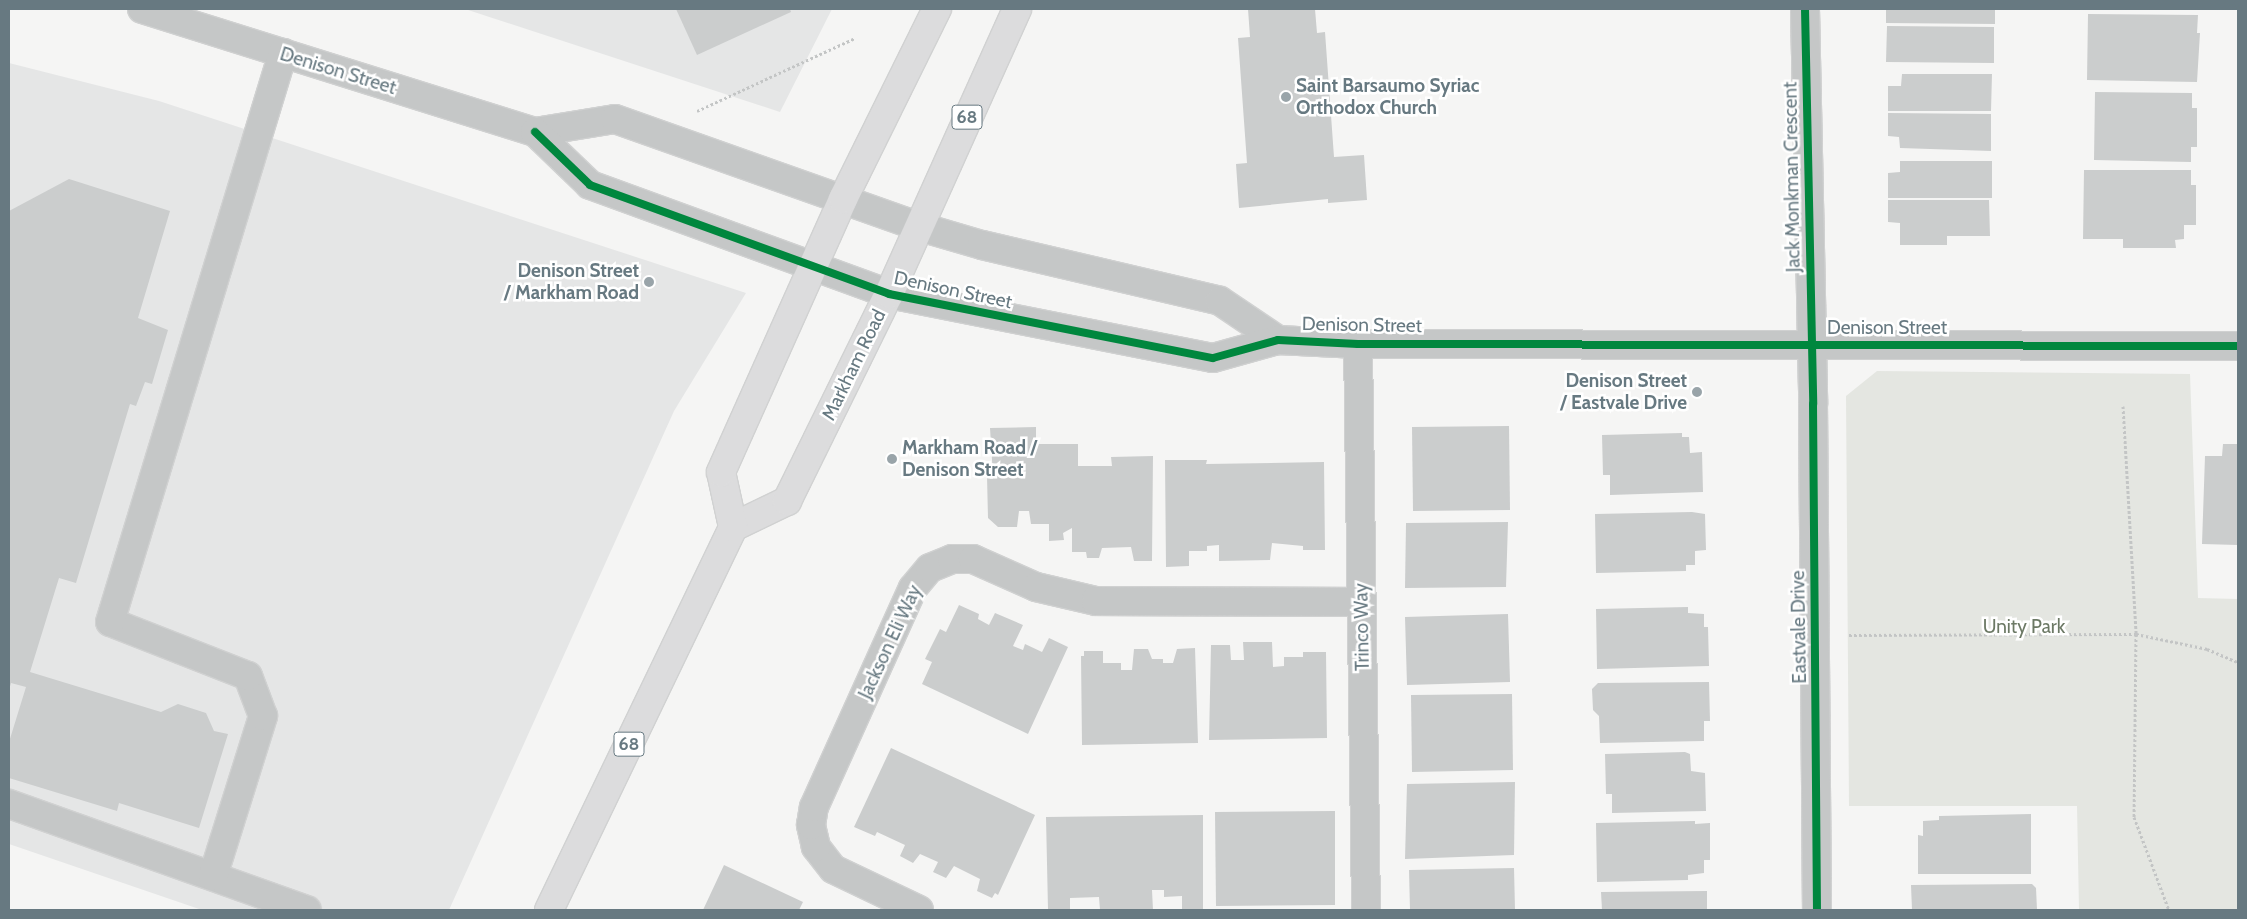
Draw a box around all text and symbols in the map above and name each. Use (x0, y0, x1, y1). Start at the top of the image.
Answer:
street label: Denison Street (277, 43, 399, 99)
place label: Saint Barsaumo Syriac Orthodox Church (1296, 75, 1479, 119)
street label: Jack Monkman Crescent (1779, 81, 1805, 273)
marker: Saint Barsaumo Syriac Orthodox Church (1280, 91, 1292, 103)
road number: 68 (951, 101, 983, 132)
place label: Denison Street / Markham Road (504, 260, 639, 304)
street label: Denison Street (892, 266, 1014, 314)
marker: Denison Street / Markham Road (643, 276, 655, 288)
street label: Markham Road (817, 306, 891, 424)
street label: Denison Street (1302, 313, 1422, 337)
street label: Denison Street (1827, 317, 1947, 339)
place label: Denison Street / Eastvale Drive (1560, 370, 1687, 414)
marker: Denison Street / Eastvale Drive (1691, 386, 1703, 398)
place label: Markham Road / Denison Street (902, 437, 1037, 481)
marker: Markham Road / Denison Street (886, 453, 898, 465)
street label: Eastvale Drive (1787, 570, 1811, 684)
street label: Jackson Eli Way (854, 581, 926, 703)
street label: Trinco Way (1350, 583, 1374, 671)
park label: Unity Park (1983, 616, 2065, 638)
road number: 68 (613, 729, 645, 760)

